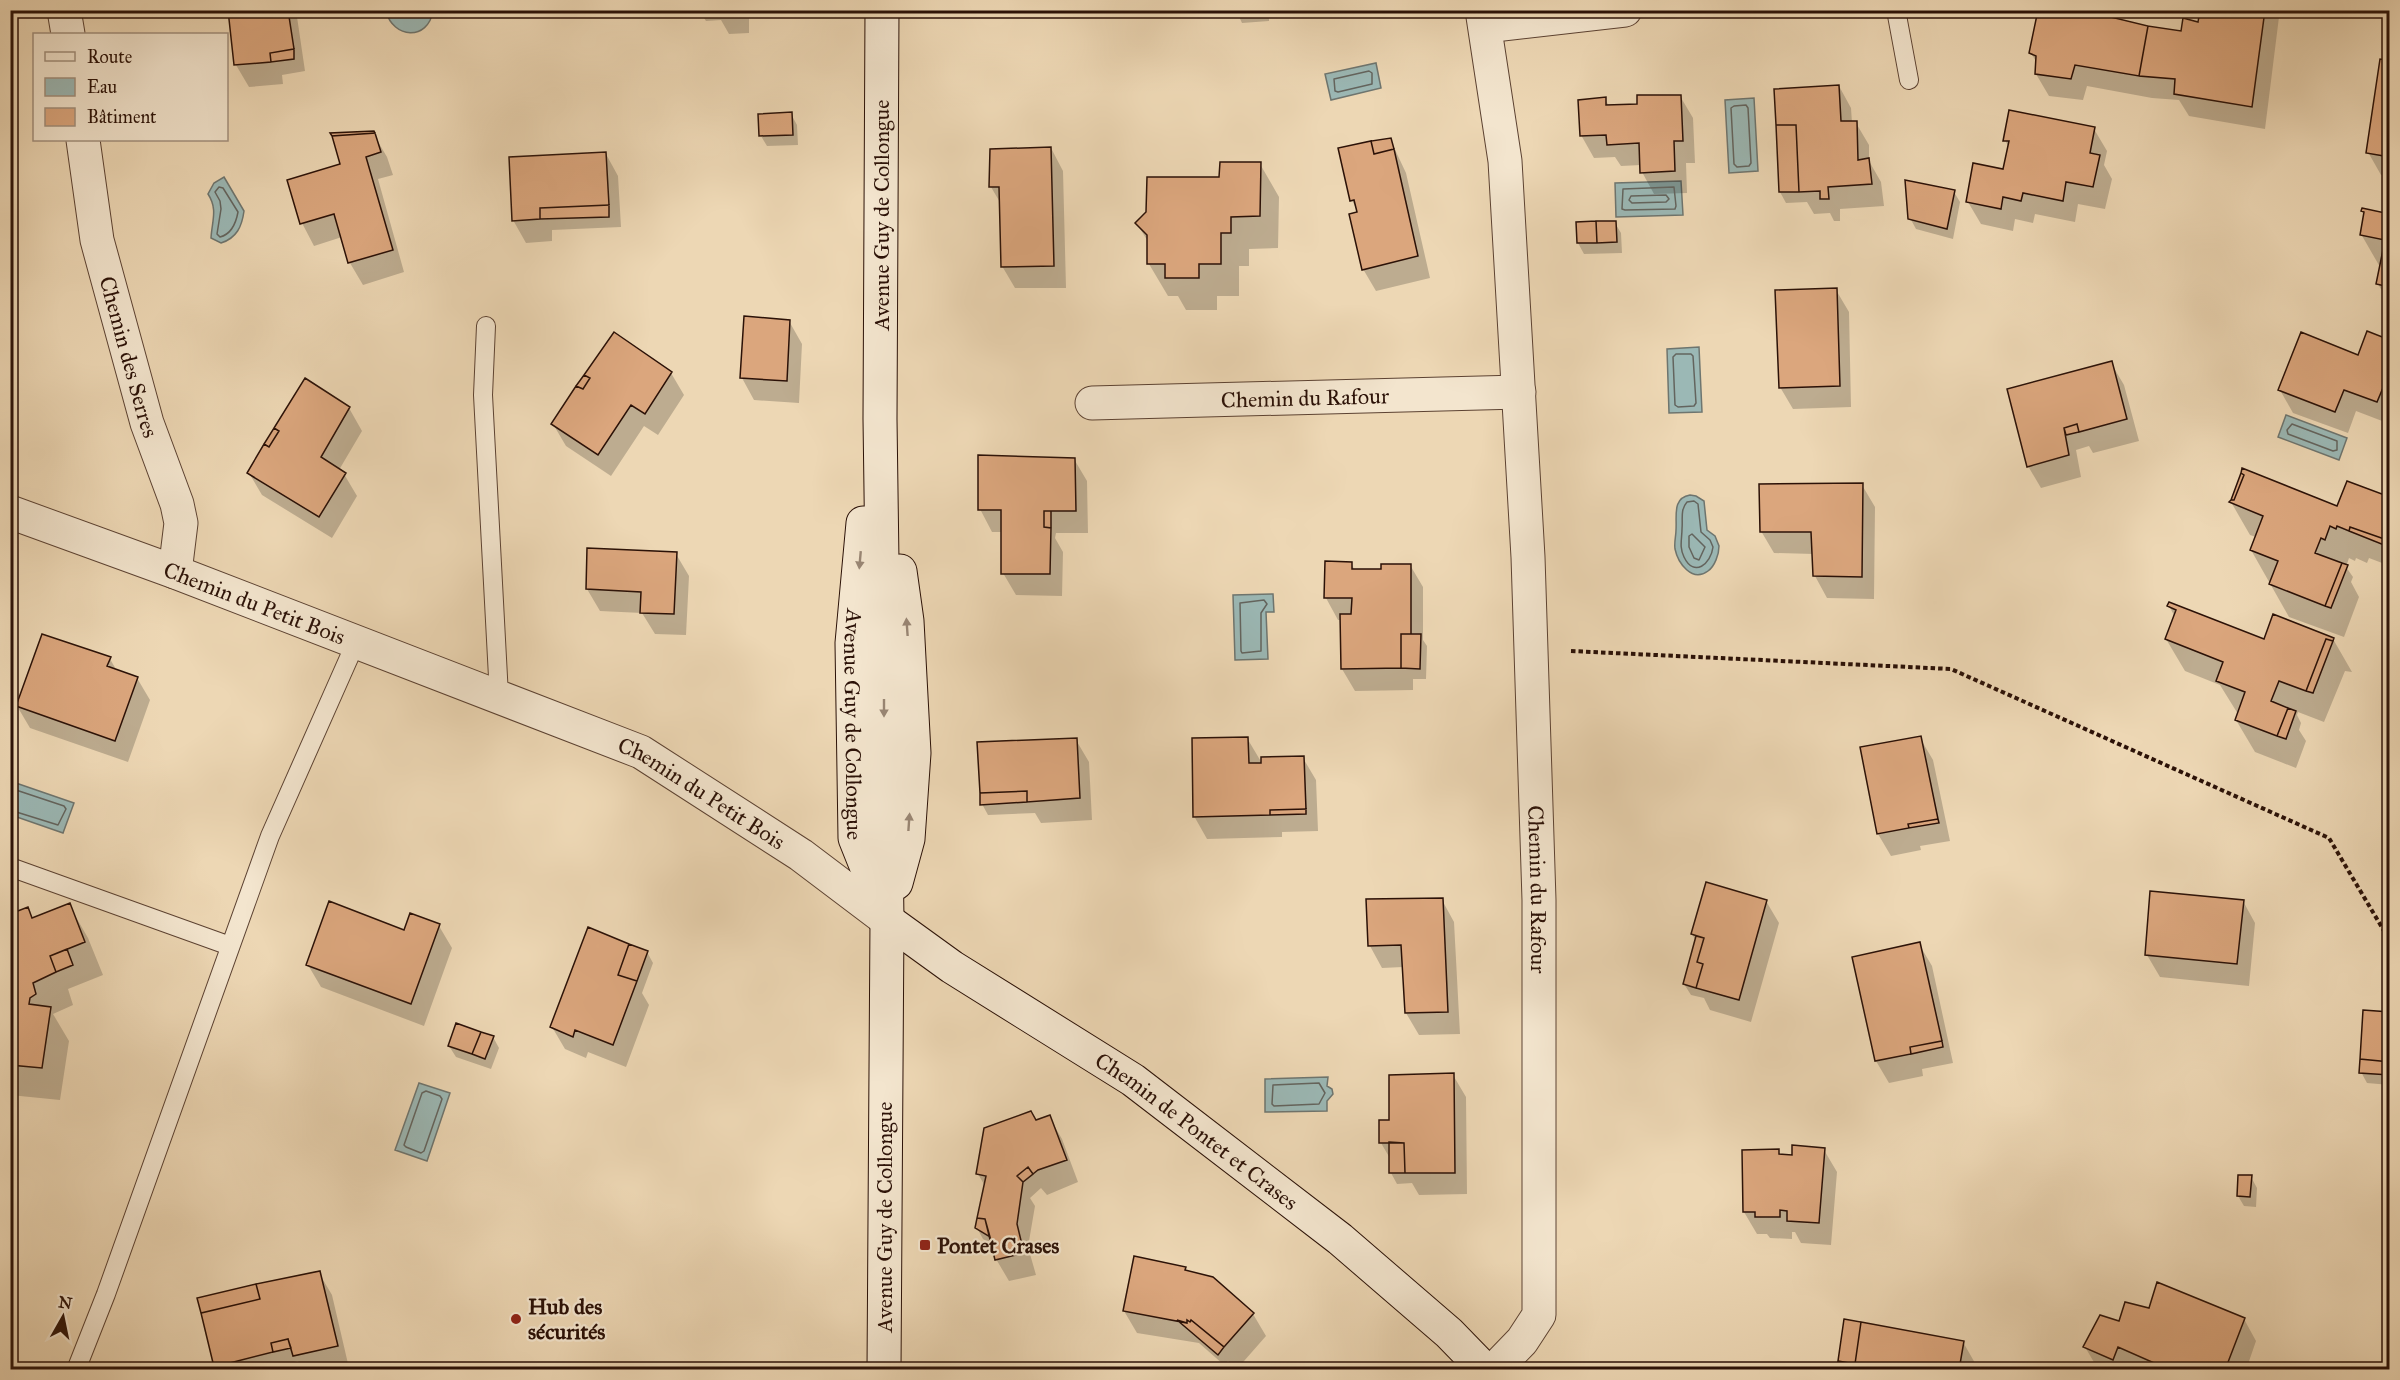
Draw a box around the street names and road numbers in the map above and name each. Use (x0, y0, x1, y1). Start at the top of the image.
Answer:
street label: Avenue Guy de Collongue (868, 100, 895, 331)
street label: Chemin des Serres (94, 273, 165, 441)
street label: Chemin du Rafour (1220, 382, 1390, 413)
street label: Chemin du Petit Bois (160, 556, 349, 650)
street label: Avenue Guy de Collongue (838, 607, 869, 840)
street label: Chemin du Petit Bois (614, 731, 791, 855)
street label: Chemin du Rafour (1522, 805, 1553, 974)
street label: Chemin de Pontet et Crases (1090, 1046, 1304, 1215)
street label: Avenue Guy de Collongue (871, 1102, 898, 1333)

